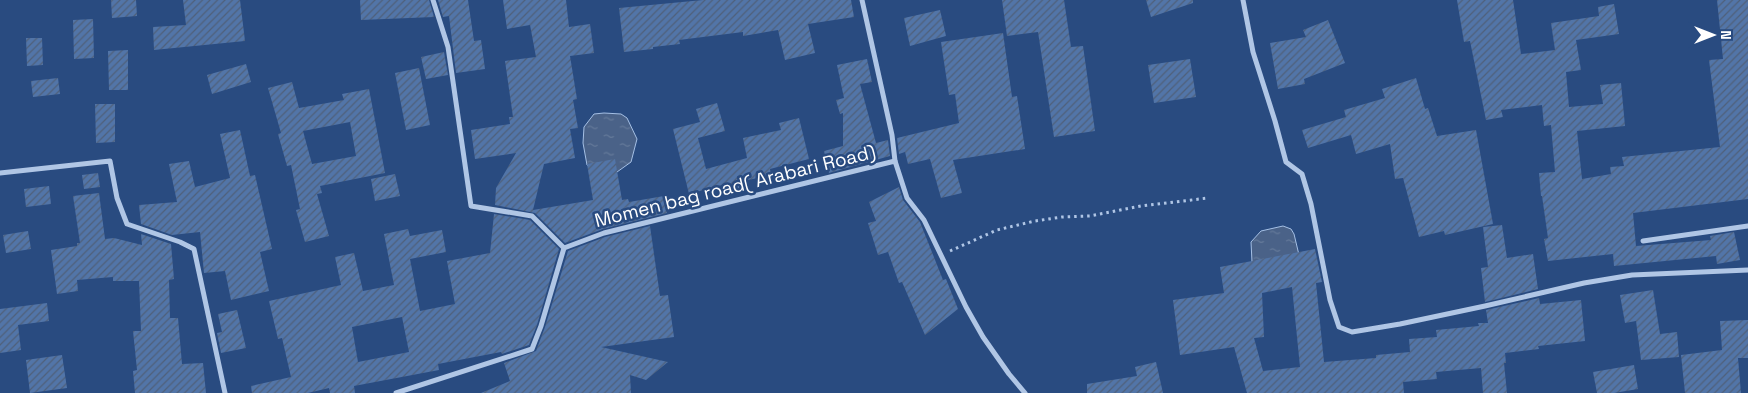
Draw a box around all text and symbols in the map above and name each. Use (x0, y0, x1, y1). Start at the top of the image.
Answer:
north arrow (1688, 10, 1738, 60)
text: N (1717, 30, 1735, 40)
street label: Momen bag road( Arabari Road) (592, 139, 878, 233)

